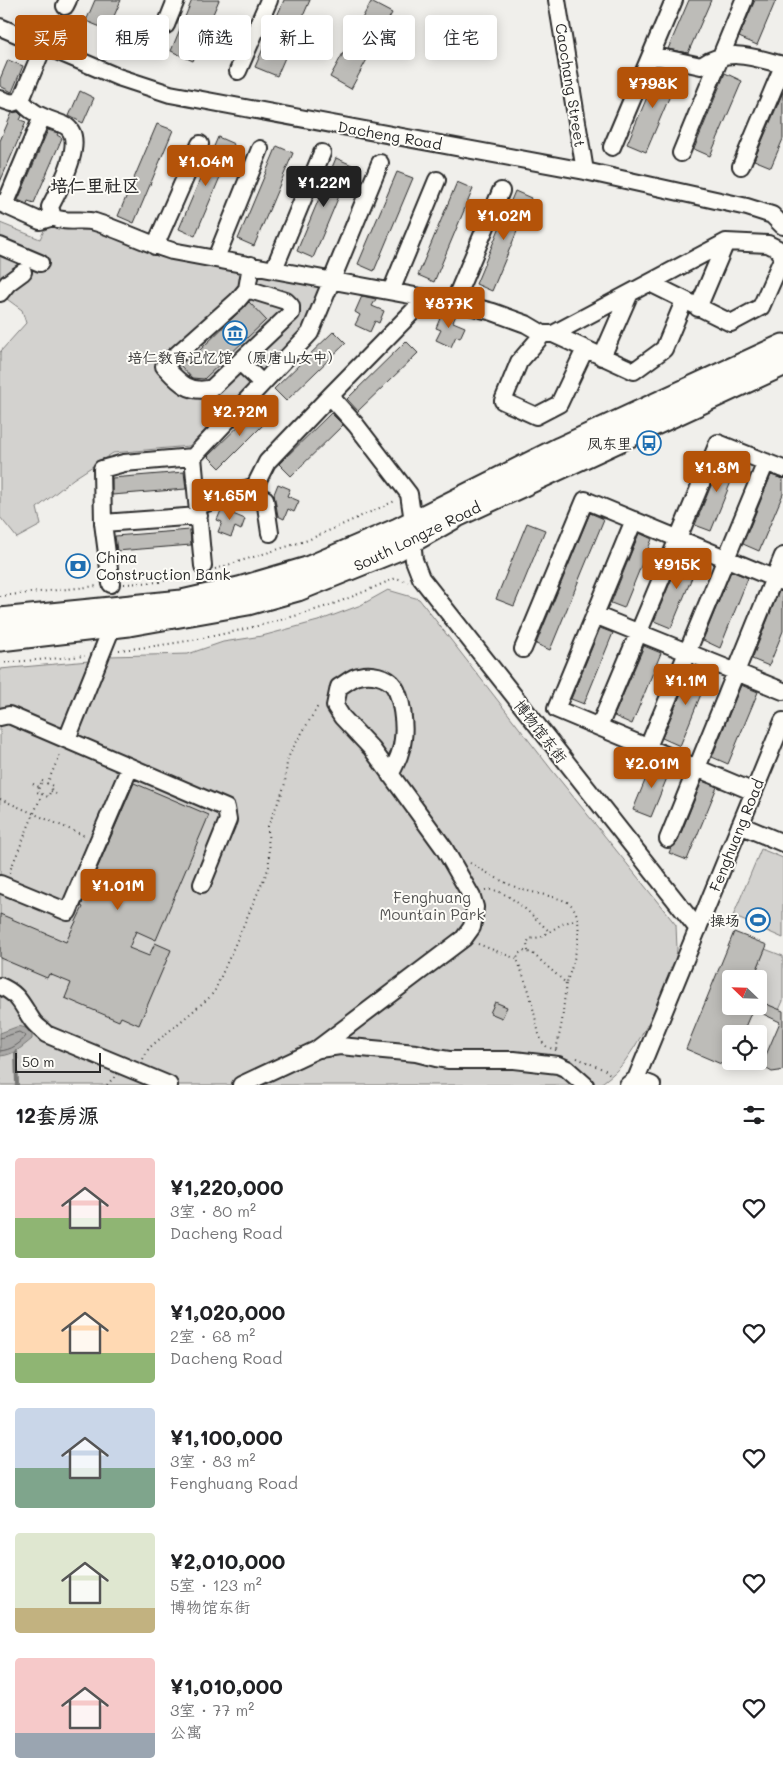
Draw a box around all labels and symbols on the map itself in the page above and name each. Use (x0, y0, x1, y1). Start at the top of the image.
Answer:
street label: Caochang Street (551, 22, 591, 148)
pin: ¥798K (618, 66, 688, 109)
street label: Dacheng Road (336, 116, 444, 154)
pin: ¥1.04M (165, 144, 247, 187)
pin: ¥1.22M (283, 166, 365, 208)
district label: 培仁里社区 (50, 173, 140, 197)
pin: ¥1.02M (463, 198, 545, 241)
pin: ¥877K (414, 286, 484, 329)
museum icon: 培仁教育记忆馆 （原唐山女中） (222, 320, 248, 346)
place label: 培仁教育记忆馆 （原唐山女中） (128, 347, 342, 367)
pin: ¥2.72M (199, 394, 281, 437)
bus stop icon: 凤东里 (636, 430, 662, 456)
place label: 凤东里 (587, 433, 632, 453)
pin: ¥1.8M (682, 450, 752, 493)
pin: ¥1.65M (189, 478, 271, 521)
street label: South Longze Road (350, 497, 484, 575)
place label: China Construction Bank (96, 547, 231, 584)
pin: ¥915K (642, 548, 712, 590)
bank icon: China Construction Bank (65, 553, 91, 579)
pin: ¥1.1M (651, 664, 721, 706)
street label: 博物馆东街 (510, 695, 572, 767)
pin: ¥2.01M (611, 746, 693, 789)
street label: Fenghuang Road (704, 776, 768, 894)
pin: ¥1.01M (77, 868, 159, 911)
park label: Fenghuang Mountain Park (379, 887, 485, 924)
sports icon: 操场 (745, 907, 771, 933)
place label: 操场 (710, 910, 740, 930)
north arrow (722, 970, 768, 1015)
scale bar (15, 1050, 101, 1073)

